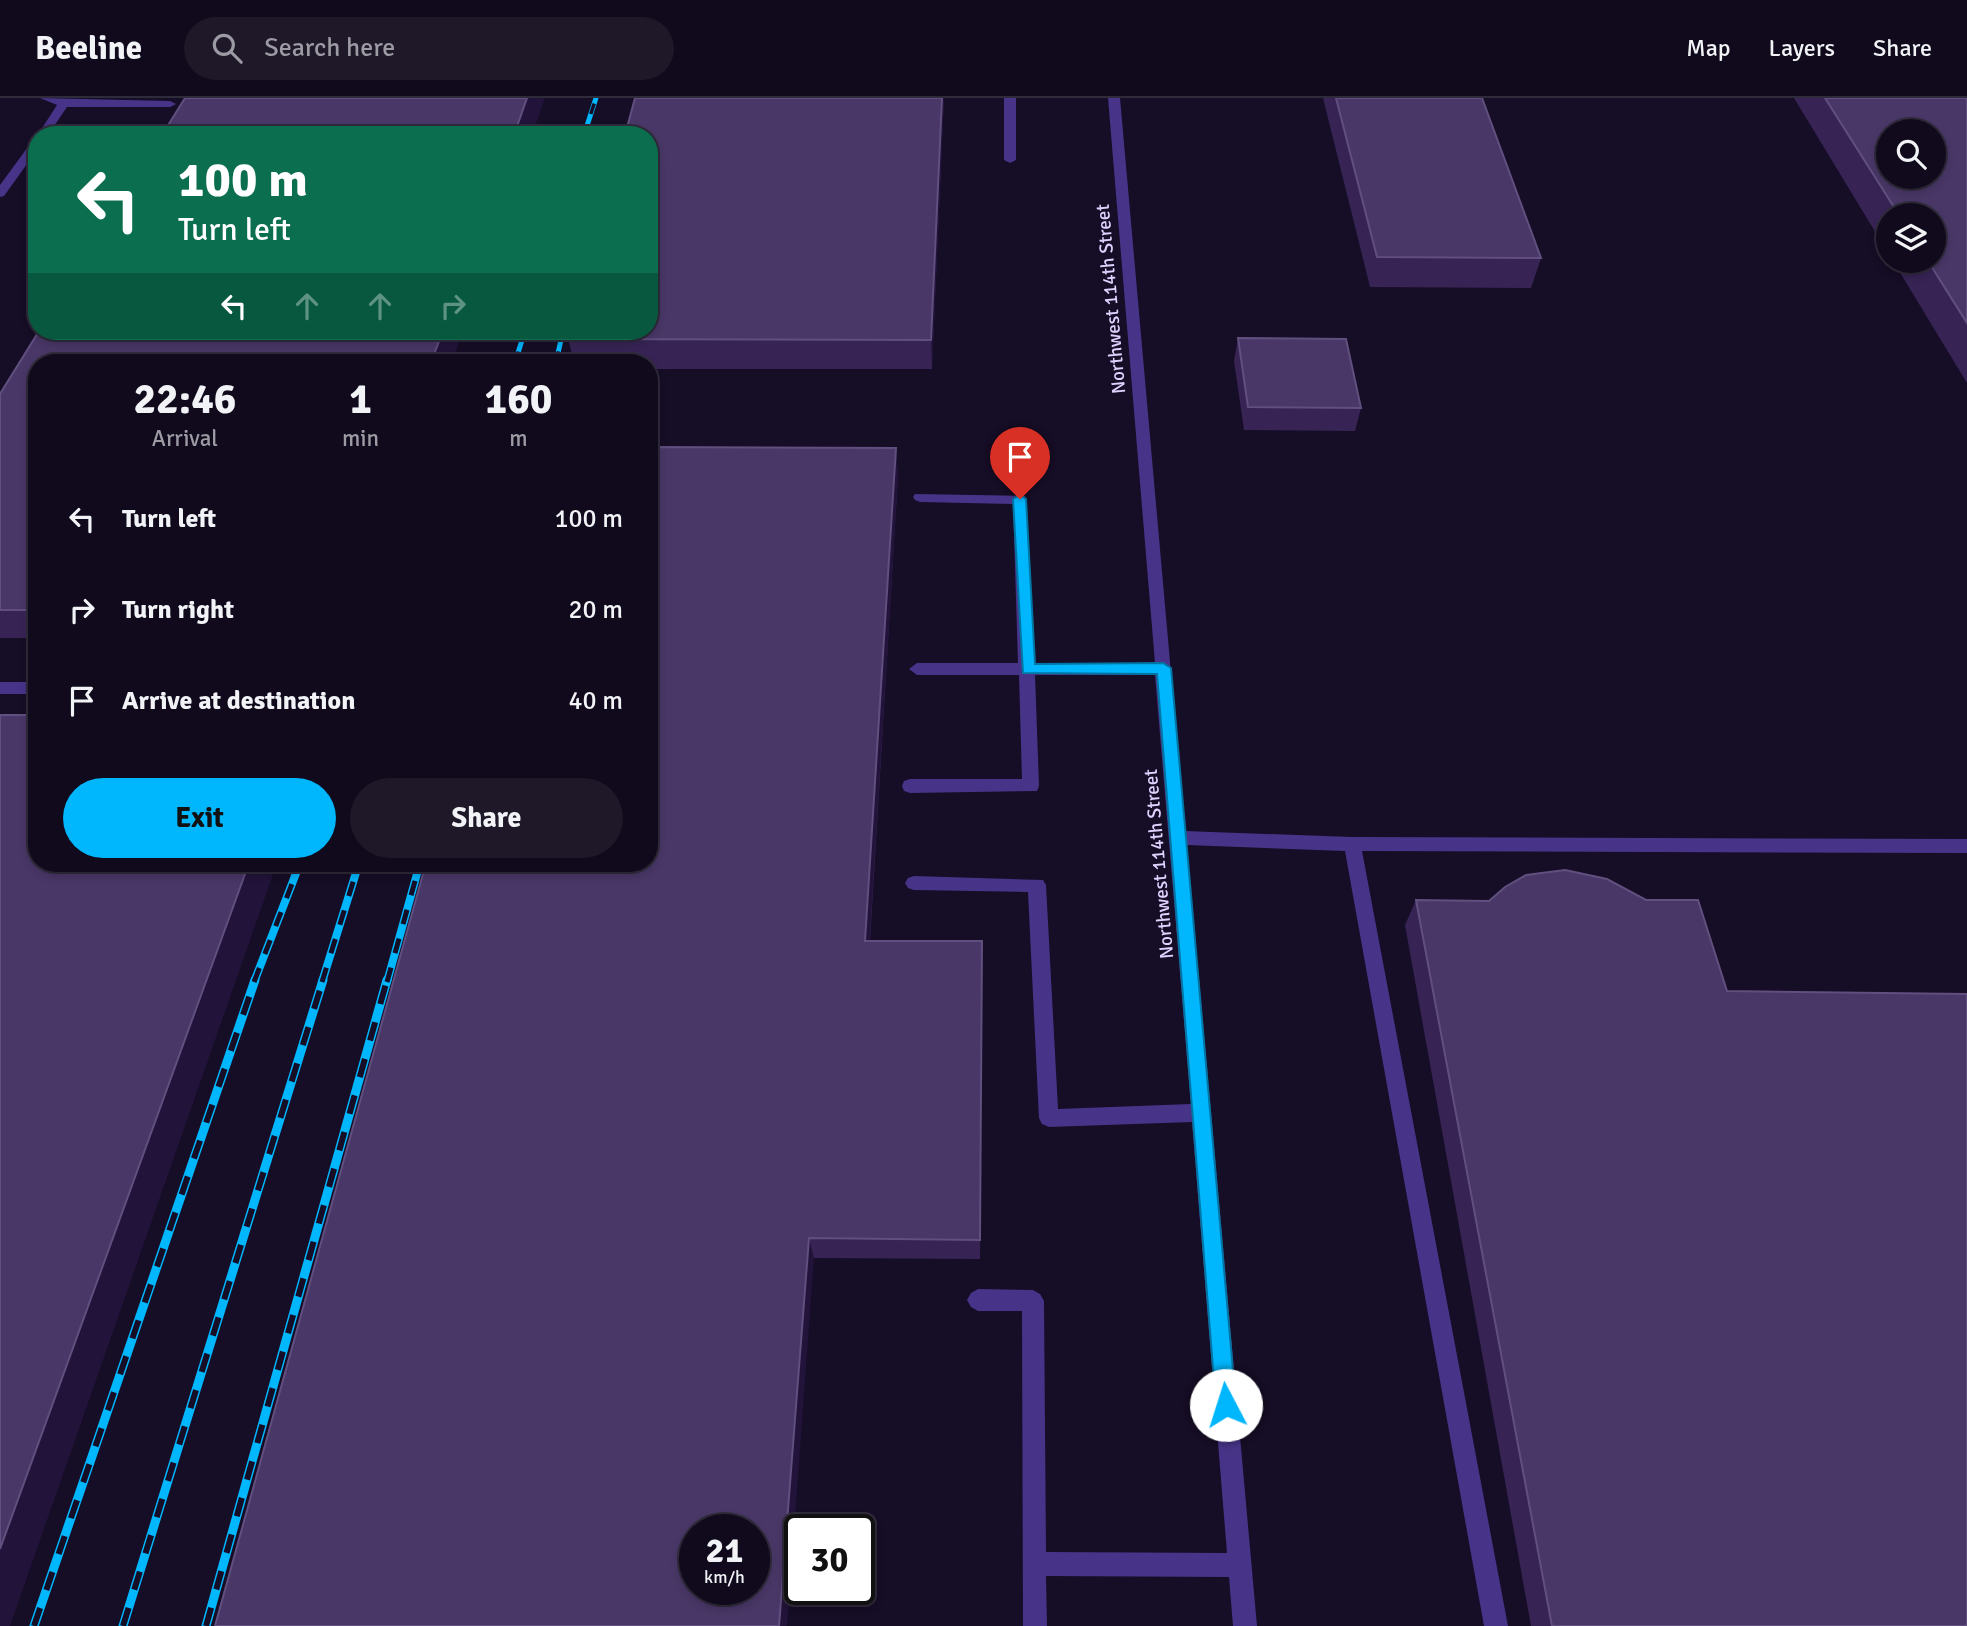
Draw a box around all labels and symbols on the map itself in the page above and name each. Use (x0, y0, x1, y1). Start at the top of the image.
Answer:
street label: Northwest 114th Street (1091, 203, 1131, 395)
pin (990, 427, 1050, 499)
street label: Northwest 114th Street (1139, 768, 1179, 960)
position arrow (1189, 1368, 1263, 1442)
speed limit sign: 30 (784, 1514, 875, 1605)

